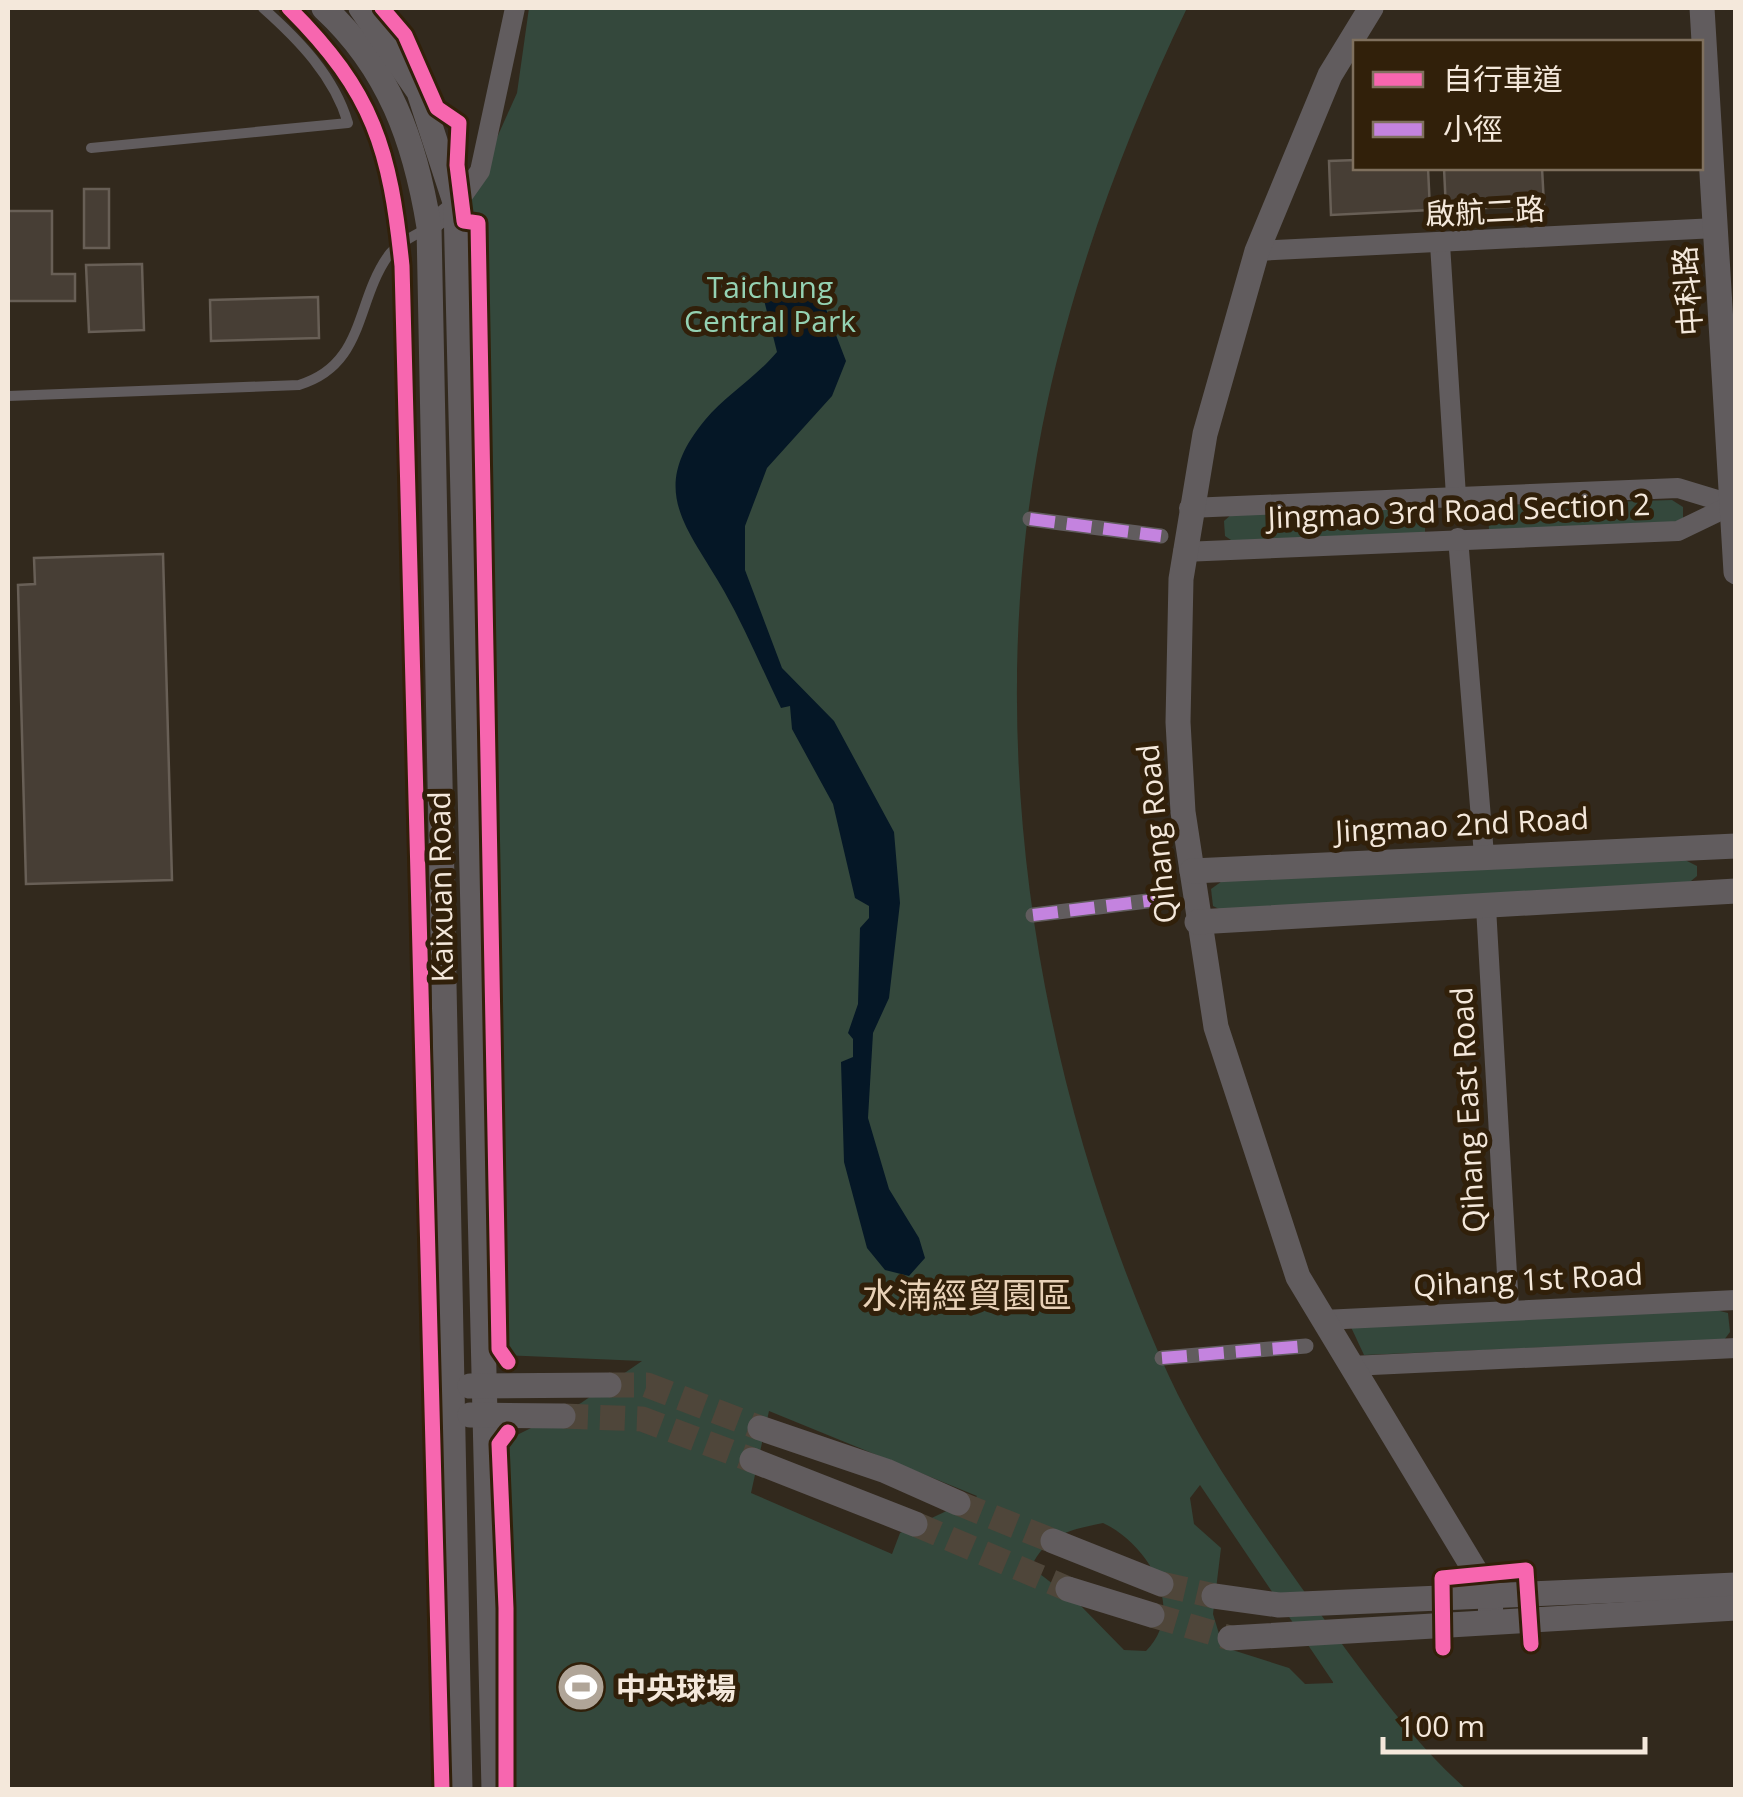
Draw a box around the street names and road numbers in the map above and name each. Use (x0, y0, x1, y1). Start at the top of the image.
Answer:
street label: 啟航二路 (1424, 187, 1546, 235)
street label: 中科路 (1663, 245, 1711, 337)
street label: Jingmao 3rd Road Section 2 (1264, 483, 1651, 537)
street label: Qihang Road (1126, 742, 1186, 926)
street label: Kaixuan Road (418, 791, 462, 983)
street label: Jingmao 2nd Road (1331, 797, 1590, 851)
street label: Qihang East Road (1440, 986, 1494, 1234)
street label: Qihang 1st Road (1412, 1253, 1644, 1305)

